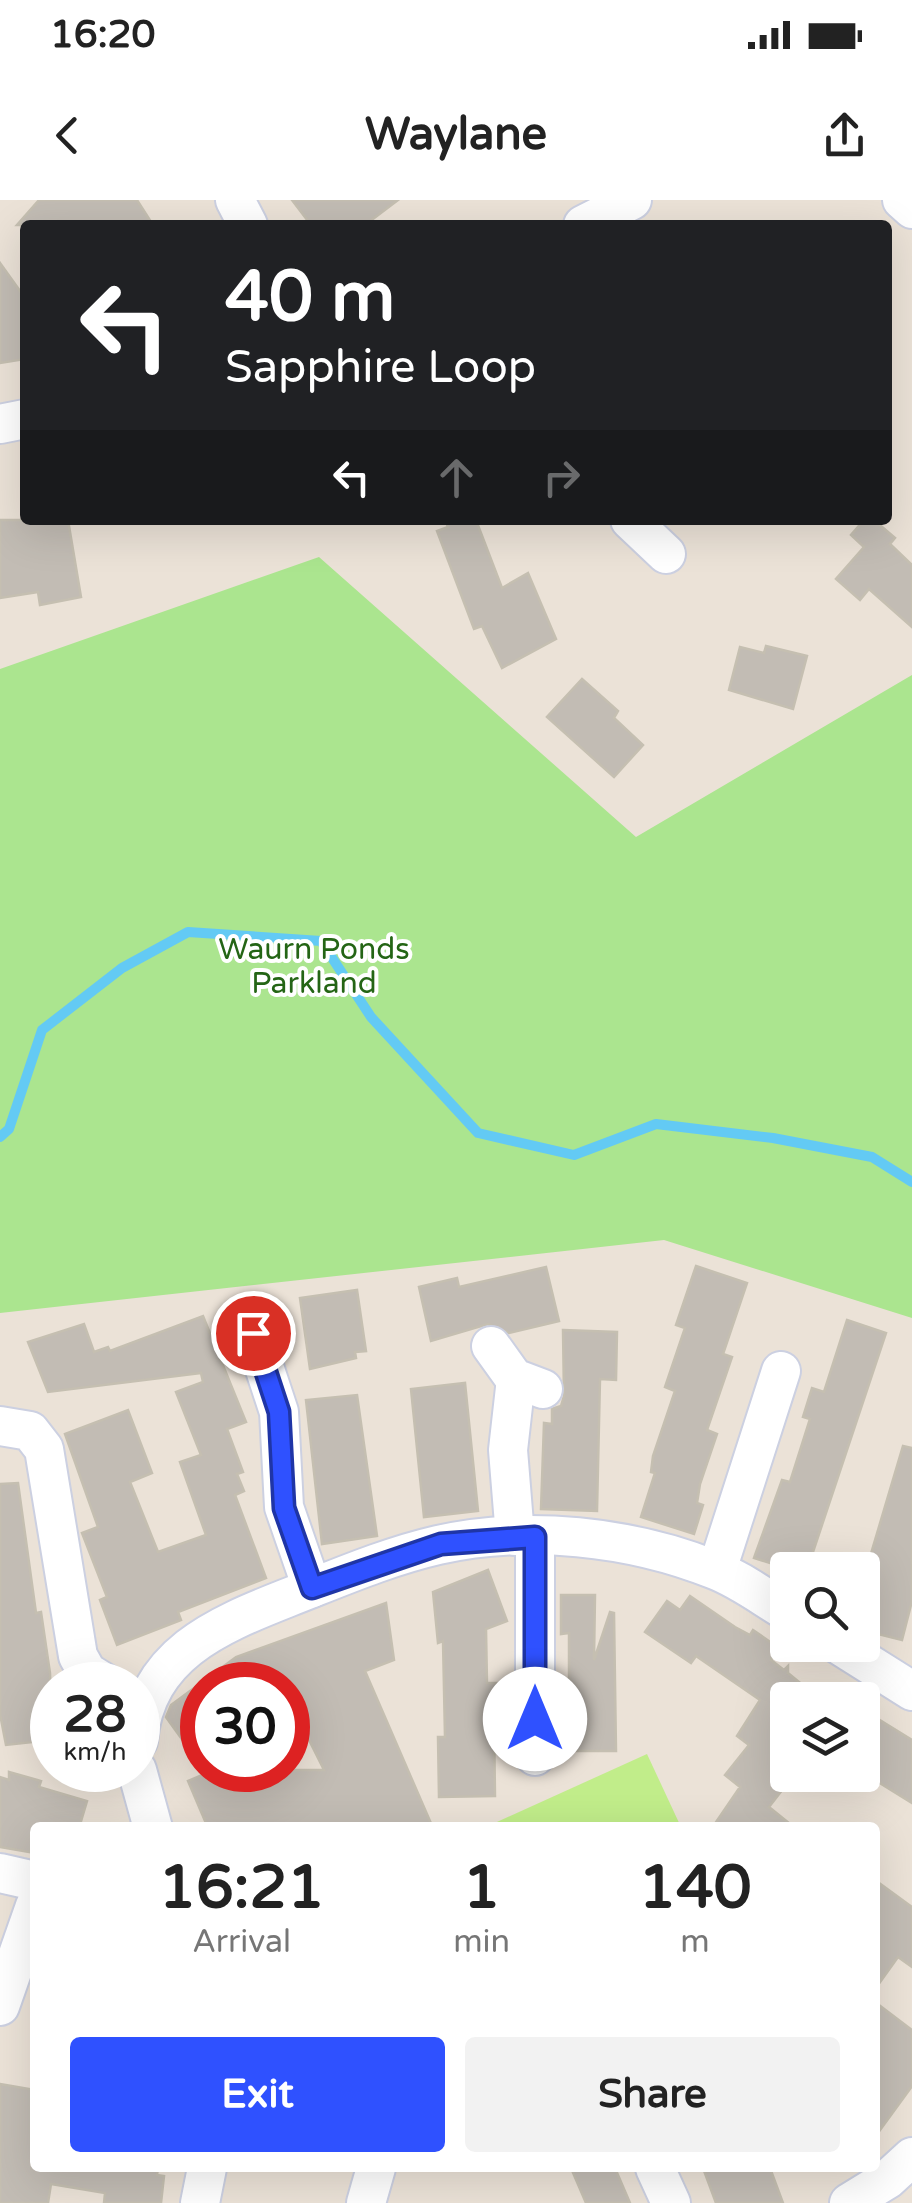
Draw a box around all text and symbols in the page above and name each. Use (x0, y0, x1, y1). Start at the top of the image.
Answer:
text: 16:20 (50, 12, 155, 58)
icon: back (40, 108, 95, 163)
text: Waylane (365, 108, 547, 162)
icon: share (817, 108, 872, 163)
text: 40 m (225, 256, 395, 340)
icon: left (60, 260, 190, 390)
text: Sapphire Loop (225, 341, 536, 395)
icon: left (324, 450, 379, 505)
icon: ahead (429, 450, 484, 505)
icon: right (534, 450, 589, 505)
park label: Waurn Ponds Parkland (218, 931, 410, 1002)
pin (211, 1291, 296, 1376)
icon: arrive (226, 1306, 281, 1361)
map controls (770, 1552, 880, 1792)
button: search (770, 1552, 880, 1662)
speed limit sign: 30 (180, 1662, 310, 1792)
position arrow (483, 1667, 587, 1771)
button: layers (770, 1682, 880, 1792)
text: 28 (64, 1685, 126, 1745)
text: km/h (64, 1737, 126, 1767)
text: 16:21 (158, 1852, 325, 1924)
text: 1 (463, 1852, 500, 1924)
text: 140 (638, 1852, 752, 1924)
text: Arrival (192, 1923, 291, 1961)
text: min (453, 1923, 510, 1961)
text: m (680, 1923, 710, 1961)
button: Exit (70, 2037, 445, 2152)
button: Share (465, 2037, 840, 2152)

